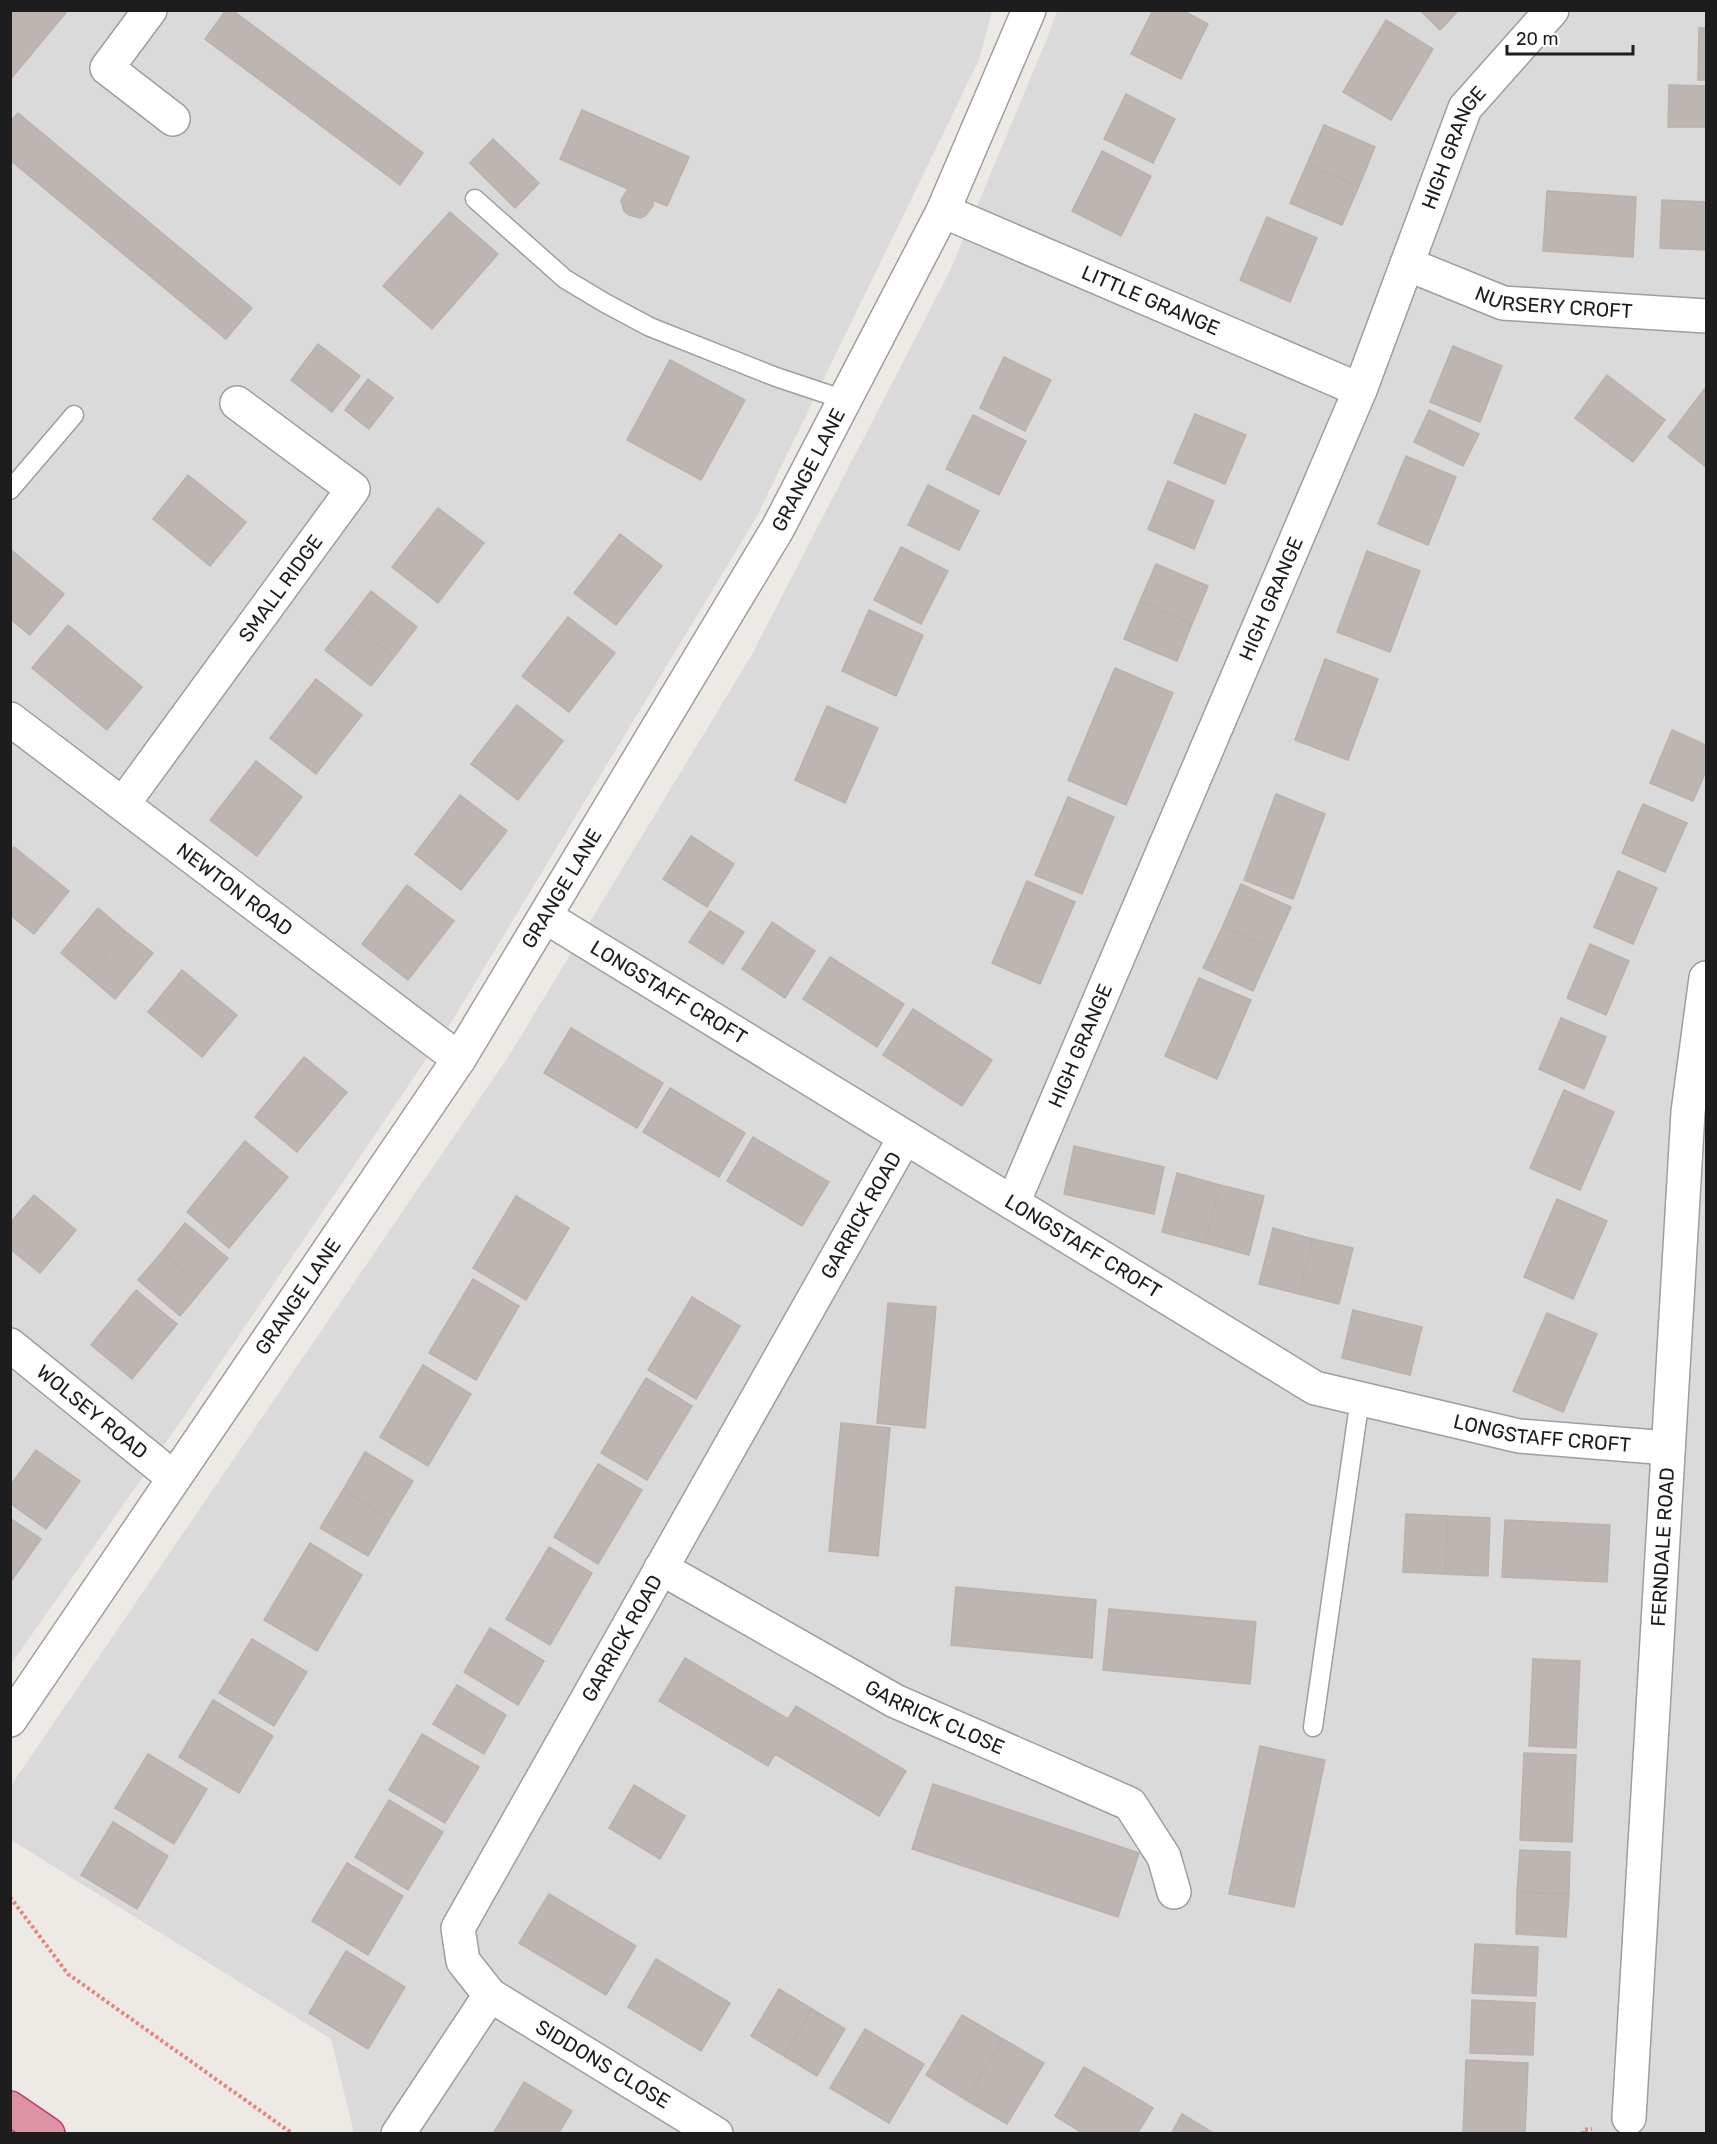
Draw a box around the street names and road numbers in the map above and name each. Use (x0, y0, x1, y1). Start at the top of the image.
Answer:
street label: HIGH GRANGE (1416, 81, 1491, 213)
street label: LITTLE GRANGE (1078, 260, 1223, 340)
street label: NURSERY CROFT (1472, 281, 1634, 323)
street label: GRANGE LANE (766, 404, 850, 536)
street label: SMALL RIDGE (233, 530, 328, 647)
street label: HIGH GRANGE (1234, 533, 1308, 664)
street label: GRANGE LANE (516, 824, 607, 953)
street label: NEWTON ROAD (172, 838, 298, 941)
street label: LONGSTAFF CROFT (586, 935, 752, 1049)
street label: HIGH GRANGE (1043, 980, 1117, 1111)
street label: GARRICK ROAD (815, 1147, 906, 1283)
street label: LONGSTAFF CROFT (1001, 1189, 1166, 1303)
street label: GRANGE LANE (250, 1234, 346, 1359)
street label: WOLSEY ROAD (32, 1360, 153, 1464)
street label: LONGSTAFF CROFT (1451, 1409, 1632, 1457)
street label: FERNDALE ROAD (1646, 1467, 1679, 1627)
street label: GARRICK ROAD (576, 1570, 667, 1706)
street label: GARRICK CLOSE (861, 1674, 1008, 1760)
street label: SIDDONS CLOSE (531, 2014, 675, 2114)

